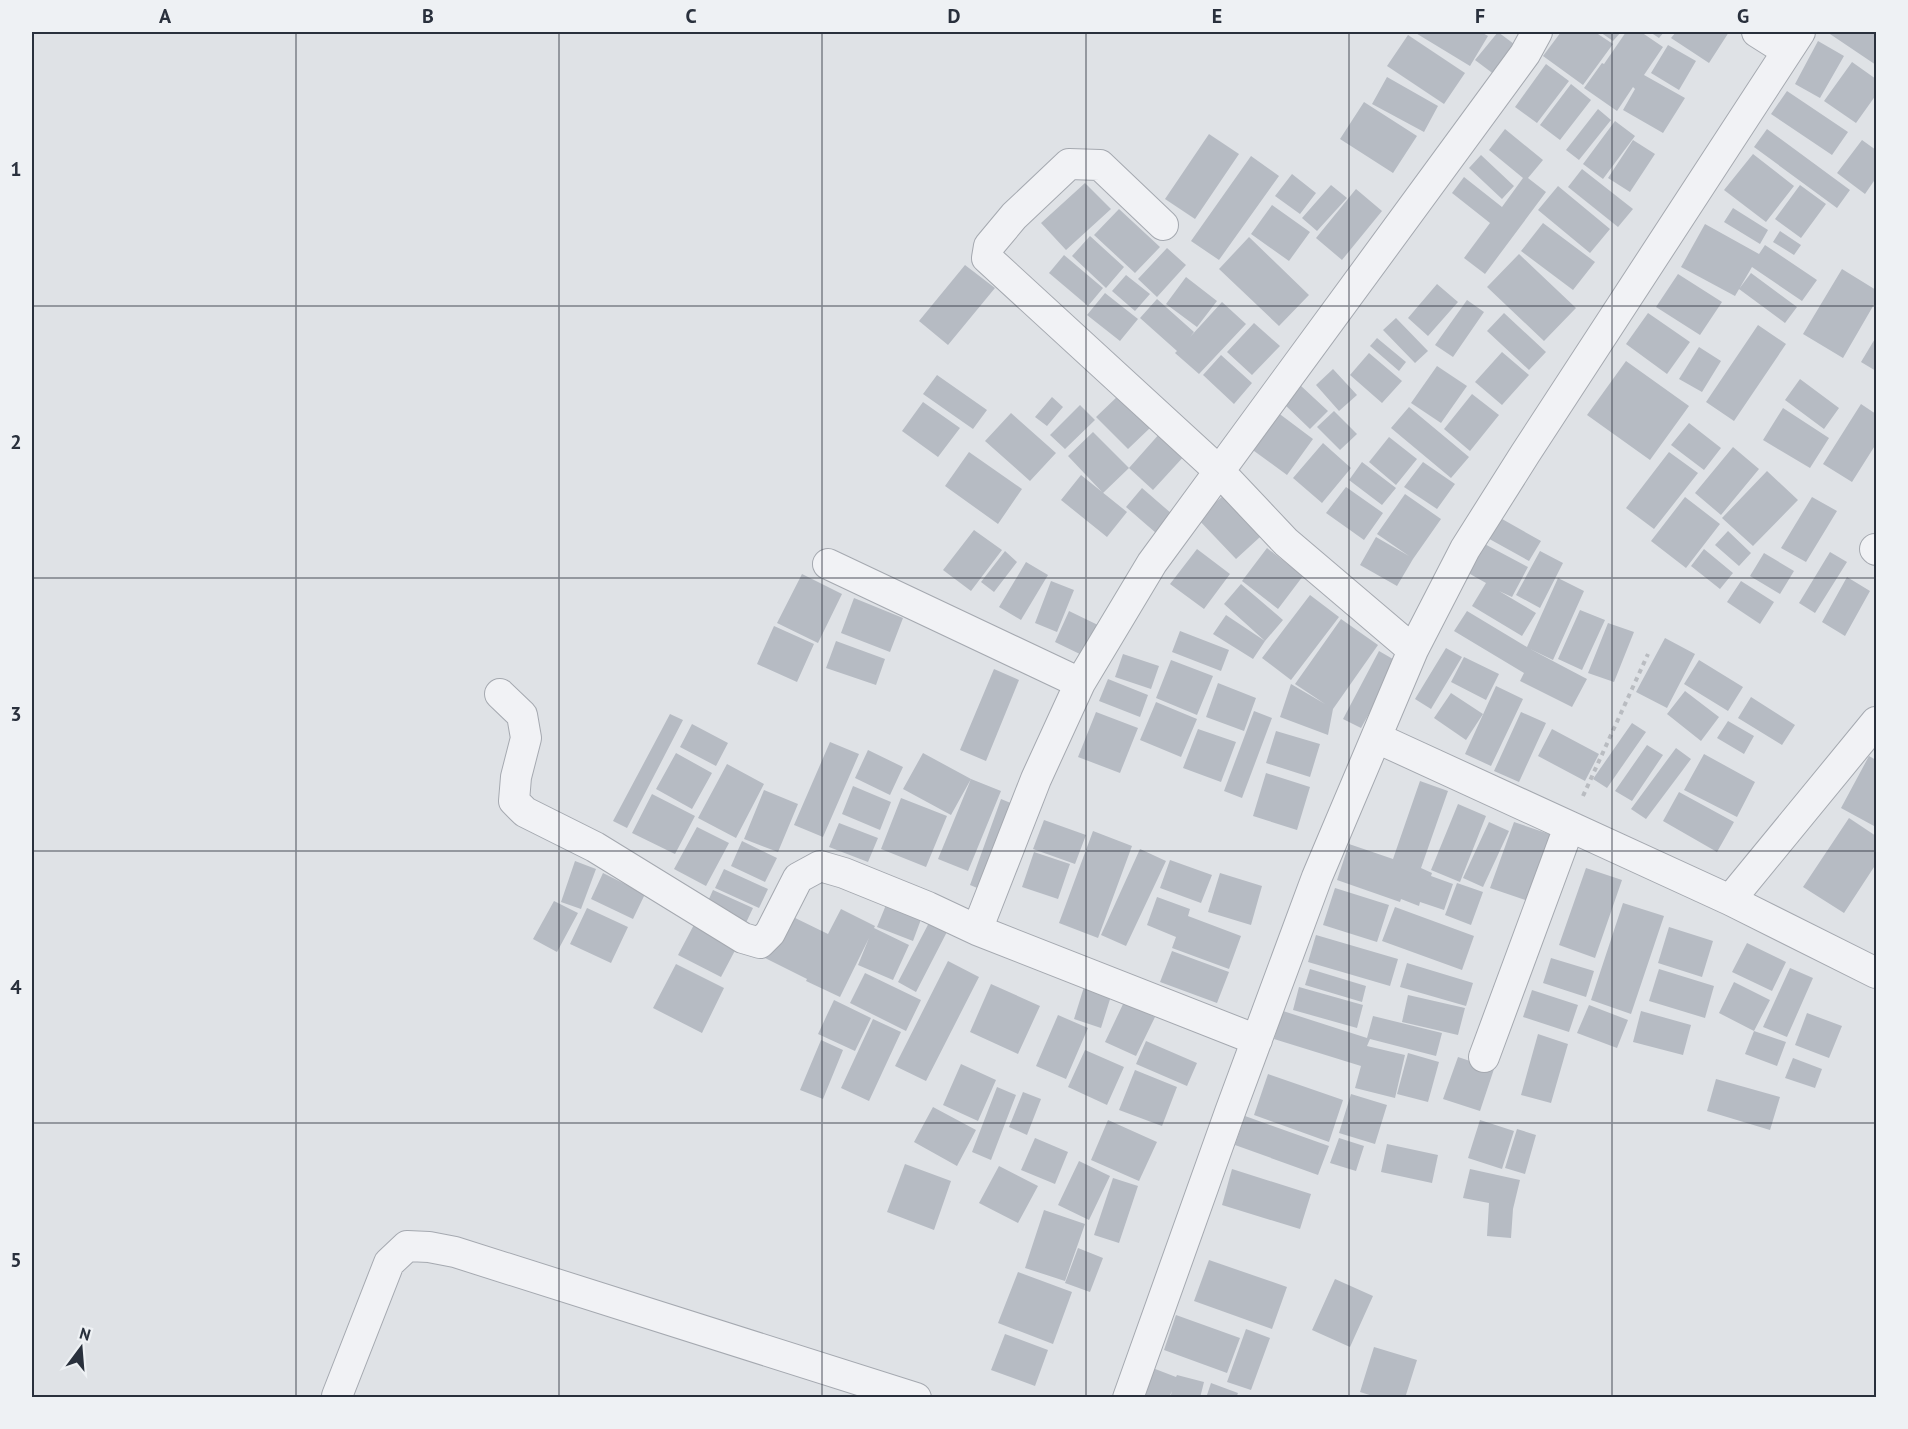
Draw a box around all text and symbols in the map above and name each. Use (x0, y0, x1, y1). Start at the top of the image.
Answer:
text: A (159, 3, 172, 29)
text: B (422, 3, 434, 29)
text: C (685, 3, 697, 29)
text: D (948, 3, 961, 29)
text: E (1212, 3, 1222, 29)
text: F (1475, 3, 1485, 29)
text: G (1737, 3, 1749, 29)
text: 1 (10, 156, 22, 182)
text: 2 (10, 429, 22, 455)
text: 3 (10, 701, 22, 727)
text: 4 (10, 974, 22, 1000)
text: 5 (10, 1247, 22, 1273)
north arrow (51, 1318, 111, 1378)
text: N (77, 1323, 93, 1345)

